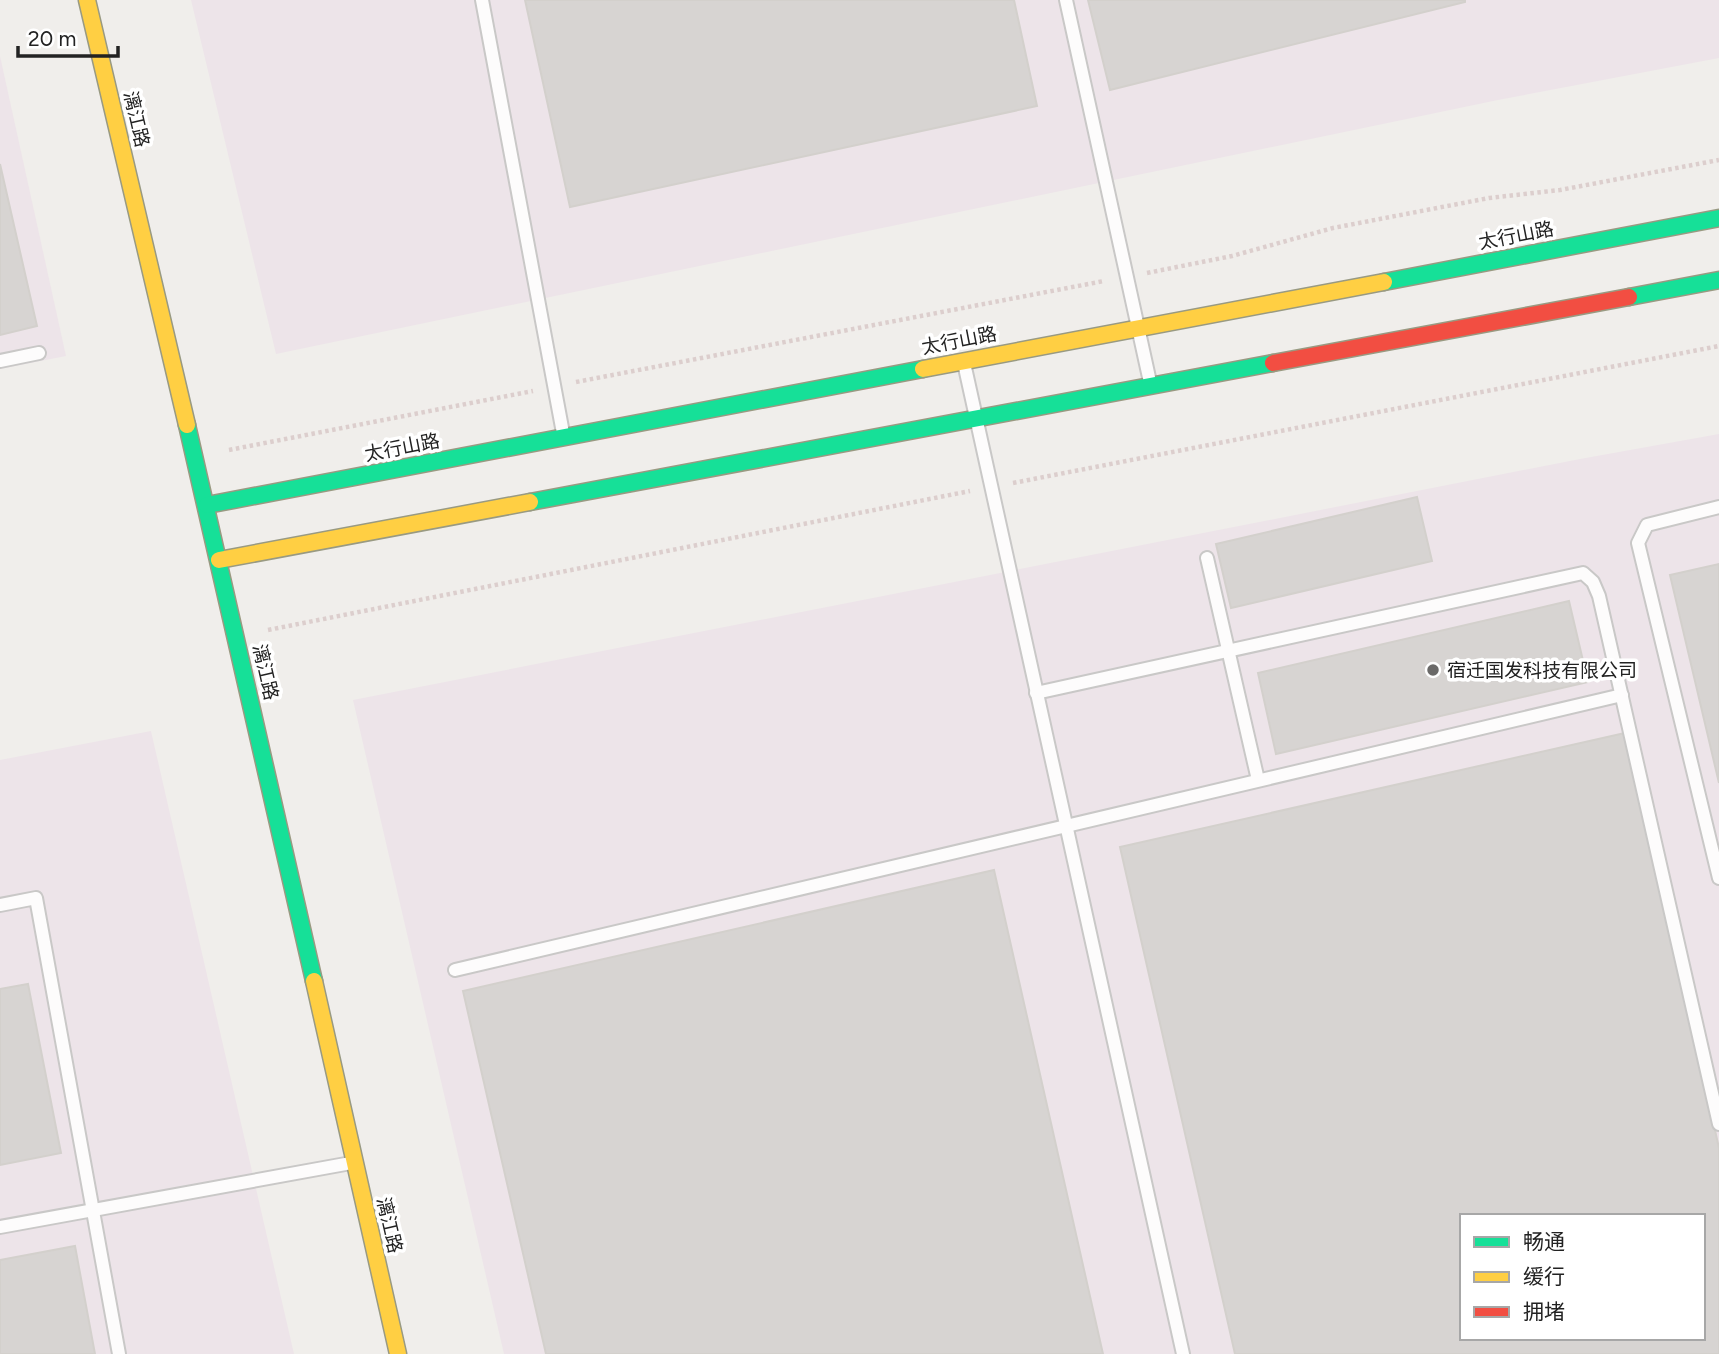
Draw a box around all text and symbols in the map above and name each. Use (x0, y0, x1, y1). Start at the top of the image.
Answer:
scale bar (18, 14, 117, 58)
text: 20 m (28, 26, 76, 51)
street label: 漓江路 (119, 89, 154, 149)
street label: 太行山路 (1477, 217, 1556, 254)
street label: 太行山路 (920, 322, 999, 359)
street label: 太行山路 (363, 429, 442, 466)
street label: 漓江路 (248, 642, 283, 702)
place label: 宿迁国发科技有限公司 (1447, 659, 1637, 682)
marker: 宿迁国发科技有限公司 (1425, 662, 1441, 678)
street label: 漓江路 (372, 1195, 407, 1255)
legend (1460, 1214, 1705, 1340)
text: 畅通 (1523, 1229, 1565, 1254)
text: 缓行 (1523, 1264, 1565, 1289)
text: 拥堵 (1523, 1299, 1565, 1324)

